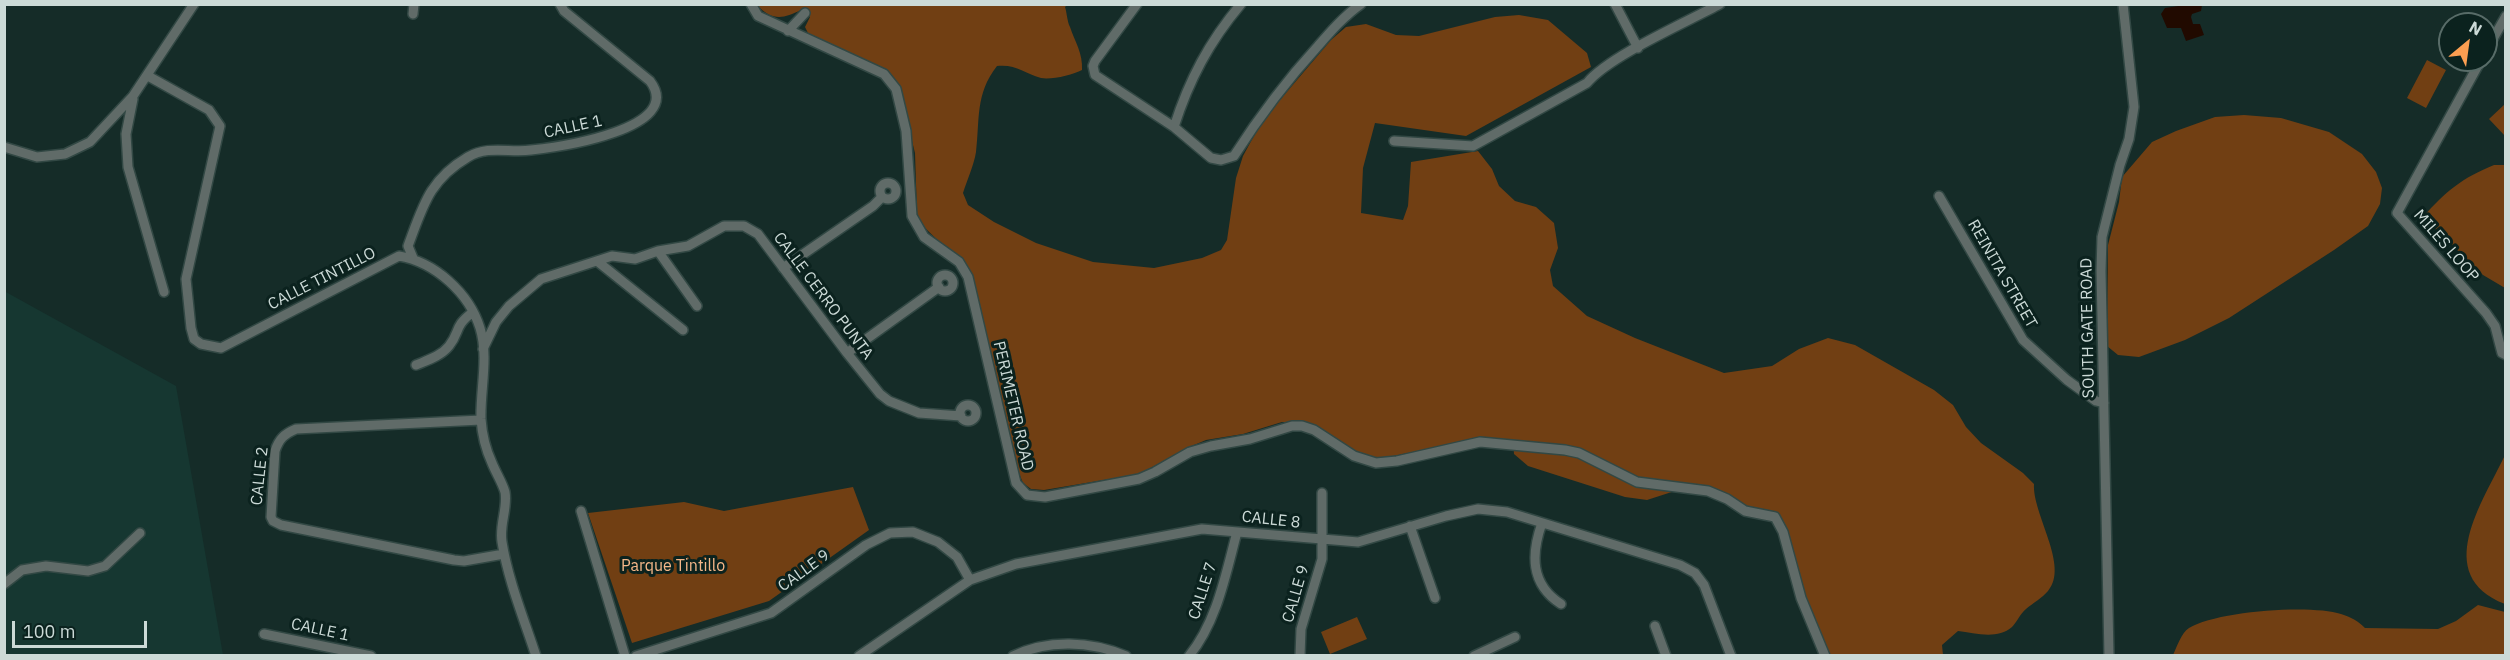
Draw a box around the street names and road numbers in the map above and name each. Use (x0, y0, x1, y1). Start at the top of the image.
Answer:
street label: CALLE 1 (542, 111, 604, 143)
street label: MILES LOOP (2409, 206, 2483, 286)
street label: REINITA STREET (1963, 216, 2041, 332)
street label: CALLE CERRO PUNTA (769, 229, 877, 363)
street label: CALLE TINTILLO (265, 244, 379, 314)
street label: SOUTH GATE ROAD (2077, 258, 2099, 398)
street label: PERIMETER ROAD (989, 339, 1037, 473)
street label: CALLE 2 (247, 446, 273, 506)
street label: CALLE 8 (1241, 507, 1301, 533)
street label: CALLE 9 (775, 546, 833, 596)
street label: CALLE 7 (1185, 560, 1221, 622)
street label: CALLE 9 (1279, 563, 1313, 625)
street label: CALLE 1 (289, 614, 351, 646)

